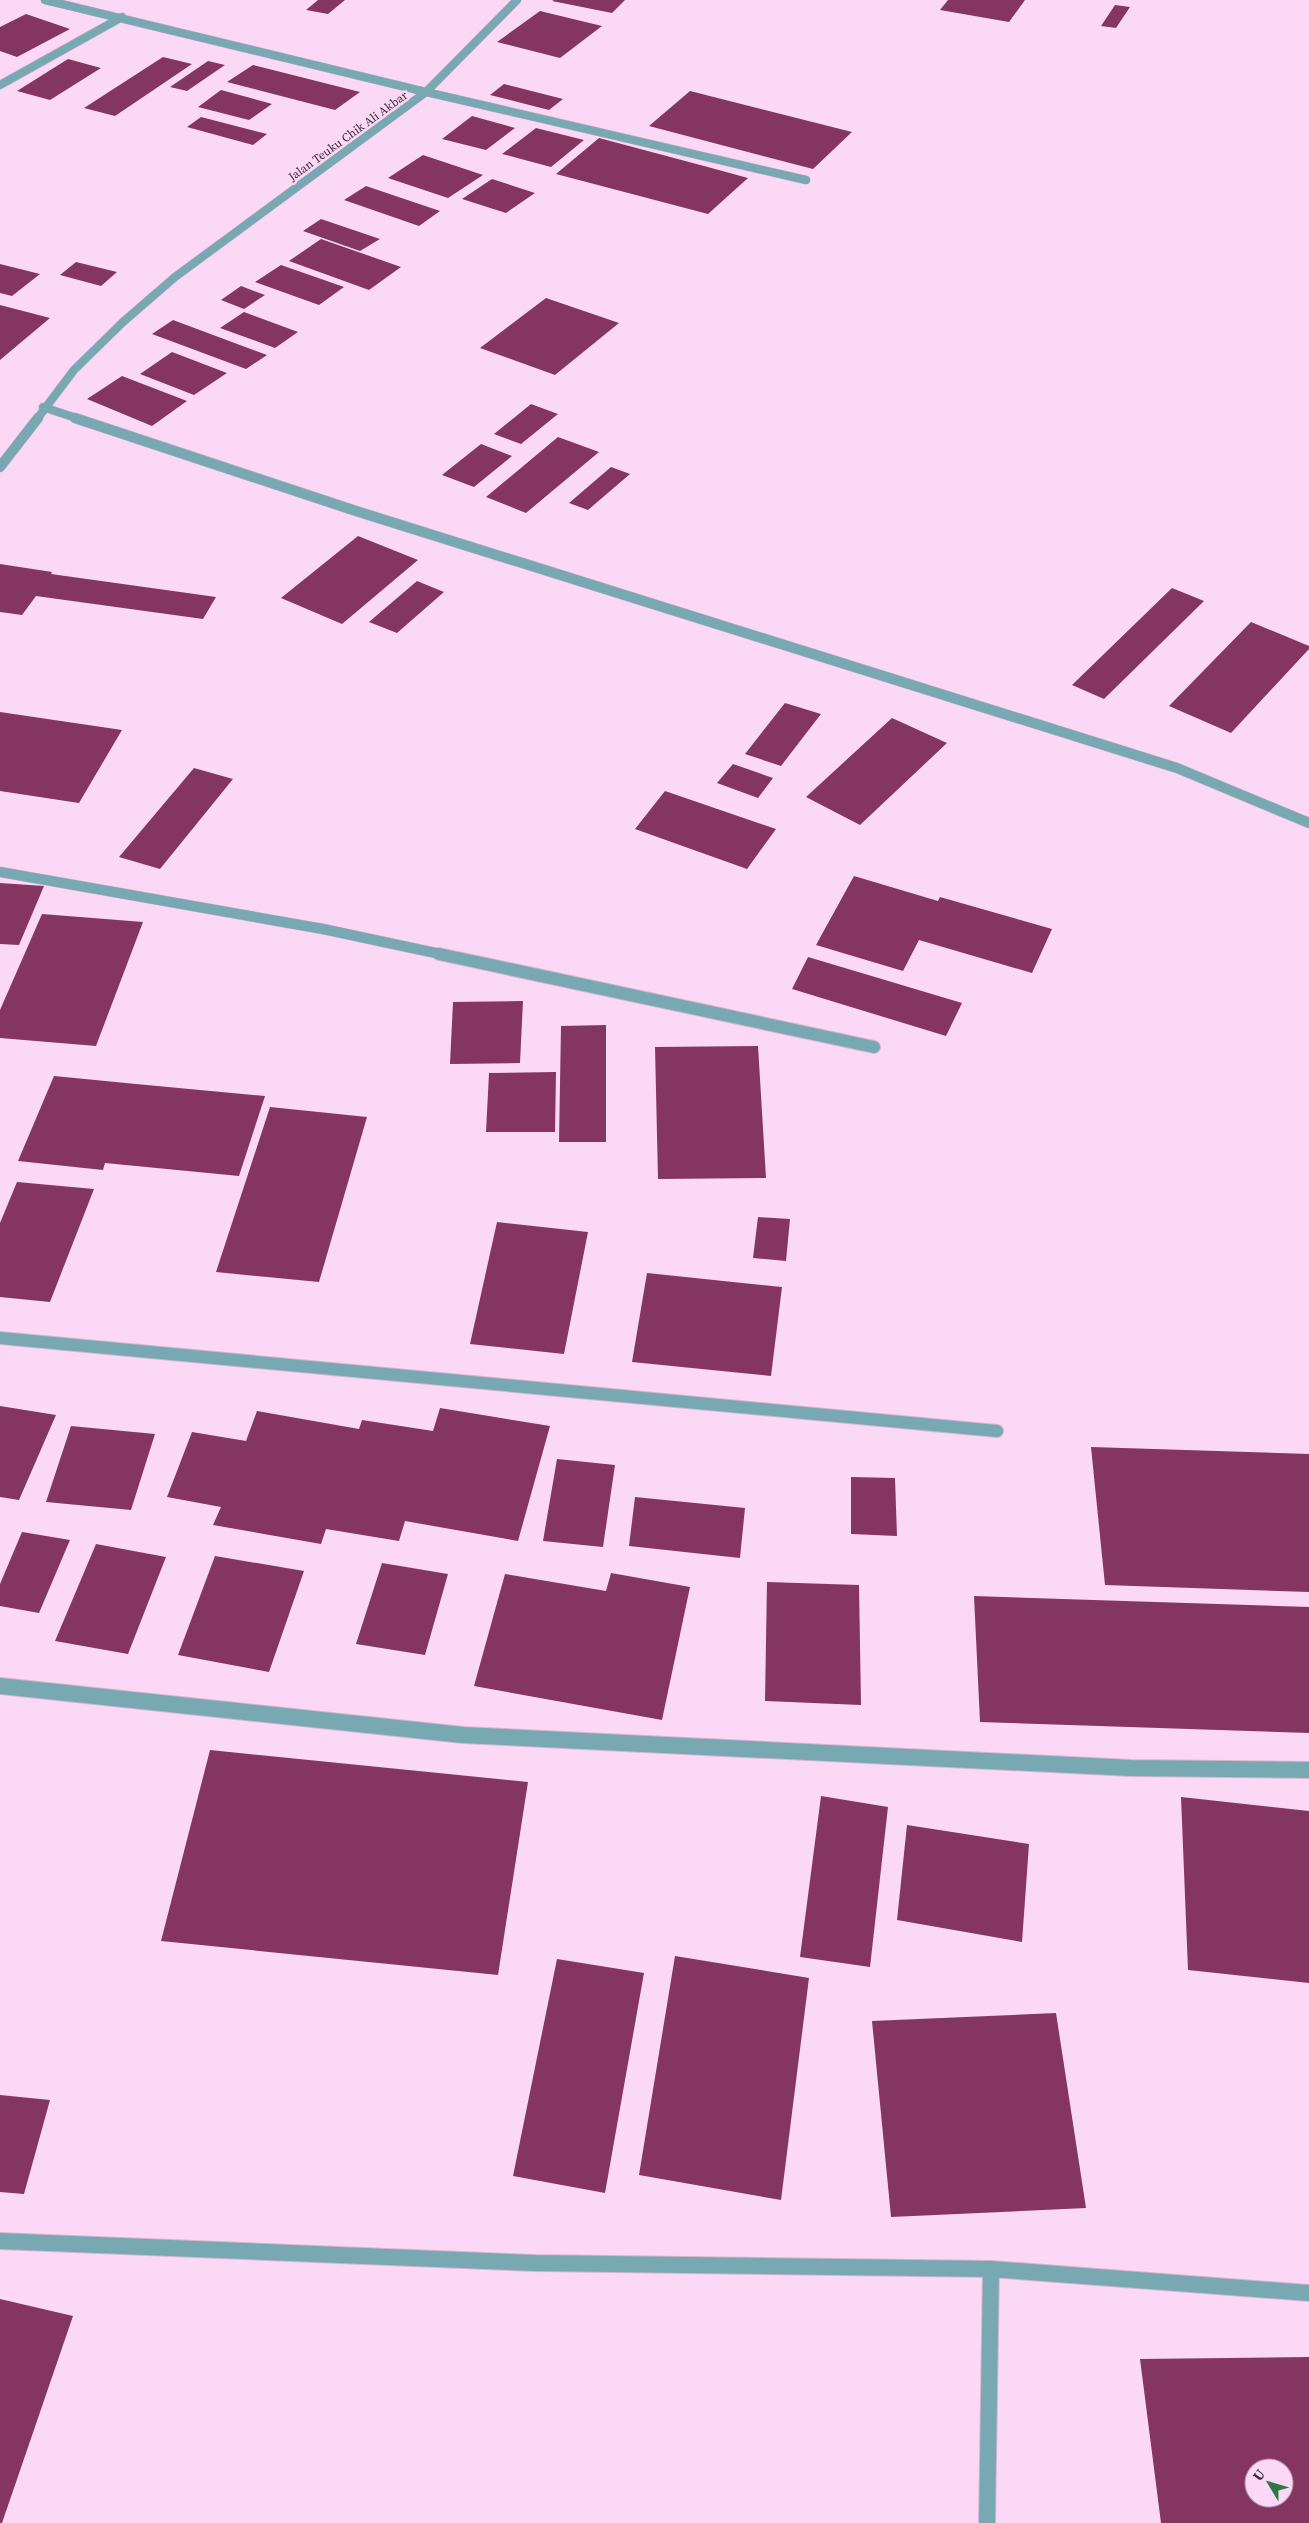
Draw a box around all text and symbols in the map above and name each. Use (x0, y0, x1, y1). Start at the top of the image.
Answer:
street label: Jalan Teuku Chik Ali Akbar (284, 87, 411, 185)
north arrow (1244, 2458, 1294, 2508)
text: U (1248, 2465, 1270, 2485)

